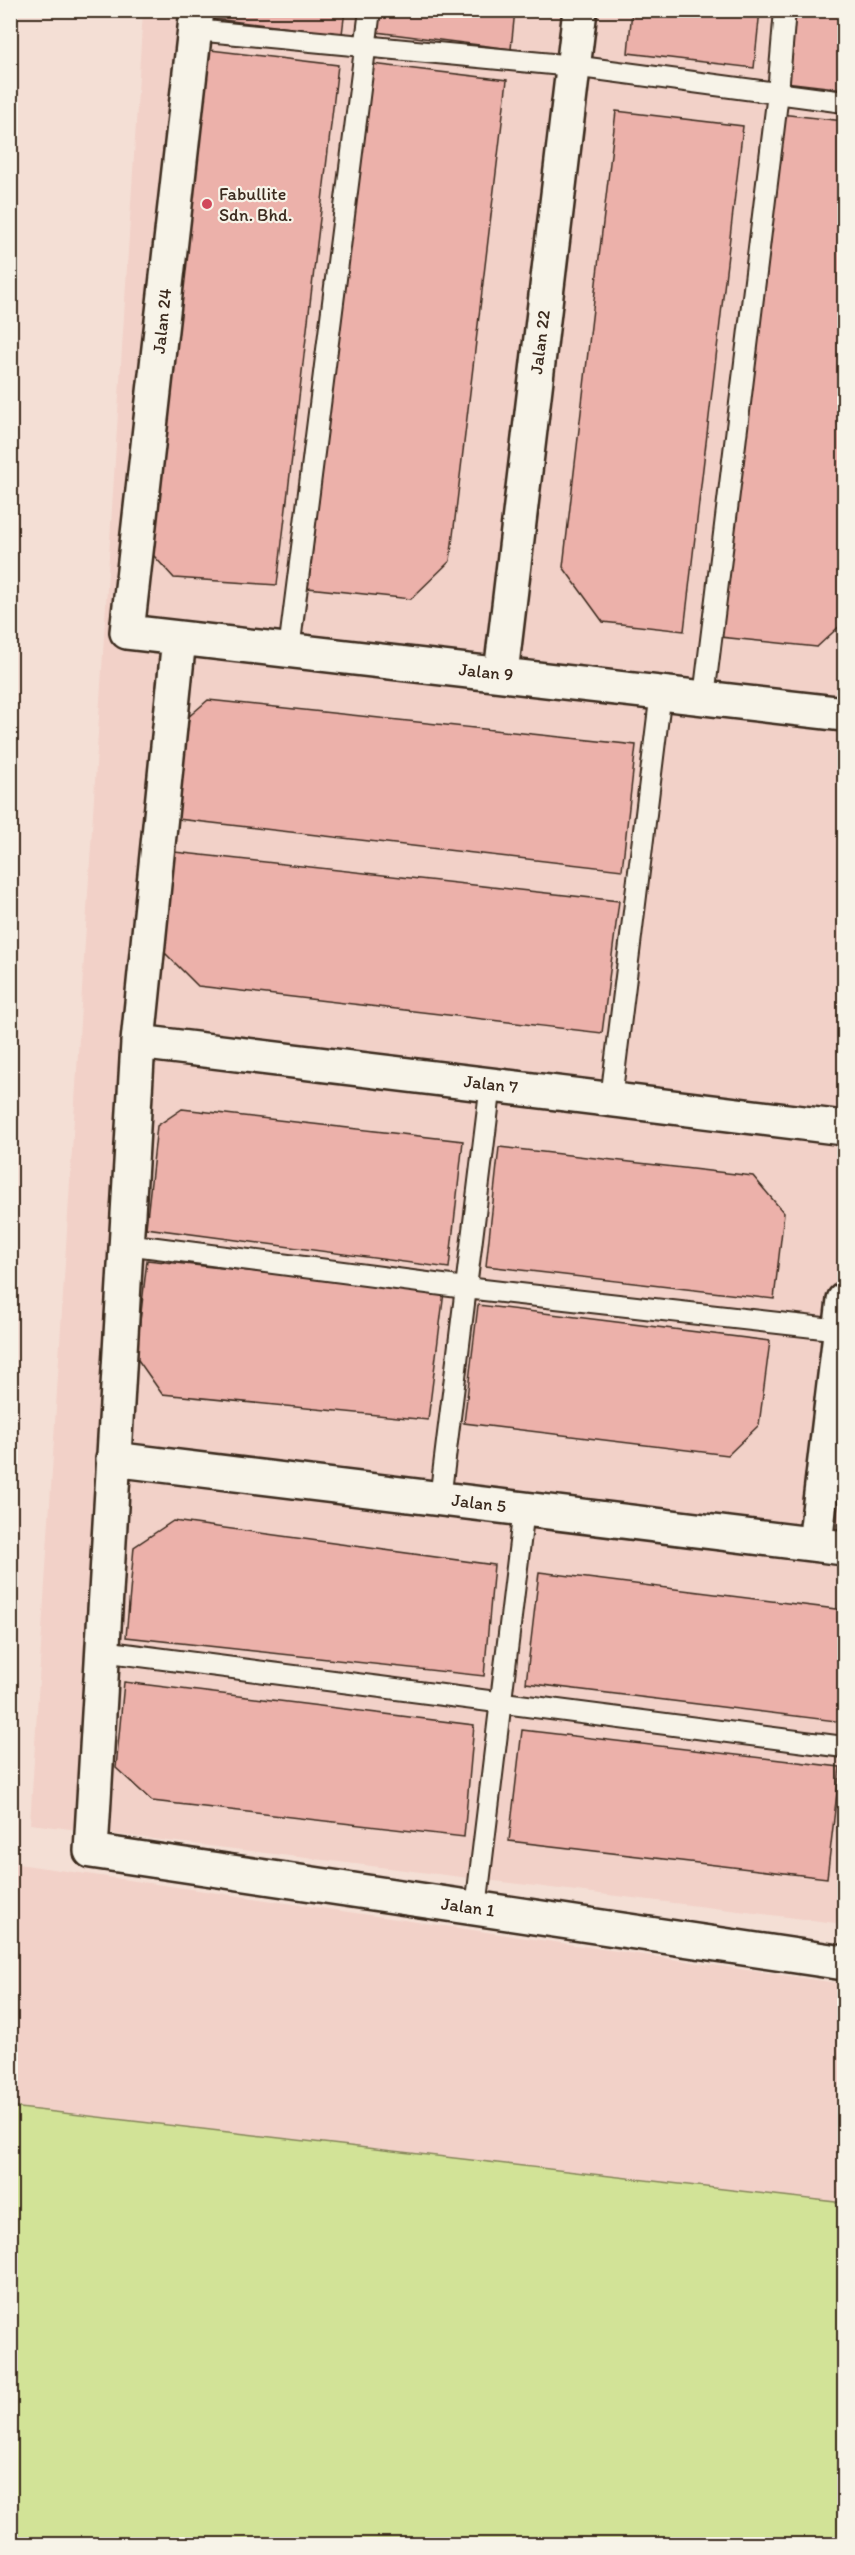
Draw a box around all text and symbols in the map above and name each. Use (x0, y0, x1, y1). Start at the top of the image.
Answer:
place label: Fabullite Sdn. Bhd. (219, 183, 292, 226)
marker: Fabullite Sdn. Bhd. (200, 197, 214, 211)
street label: Jalan 24 (148, 287, 176, 355)
street label: Jalan 22 (525, 308, 555, 375)
street label: Jalan 9 (458, 658, 514, 686)
street label: Jalan 7 (463, 1070, 519, 1098)
street label: Jalan 5 (450, 1489, 508, 1517)
street label: Jalan 1 (440, 1892, 496, 1922)

